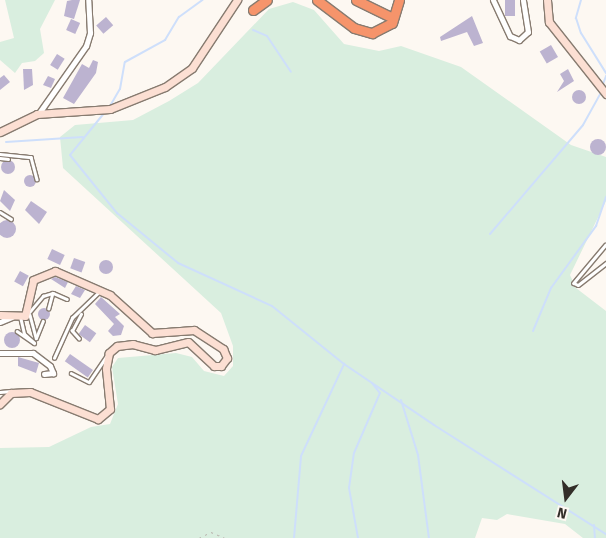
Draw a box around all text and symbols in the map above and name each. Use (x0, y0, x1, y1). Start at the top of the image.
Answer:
north arrow (541, 473, 591, 523)
text: N (555, 504, 569, 522)

